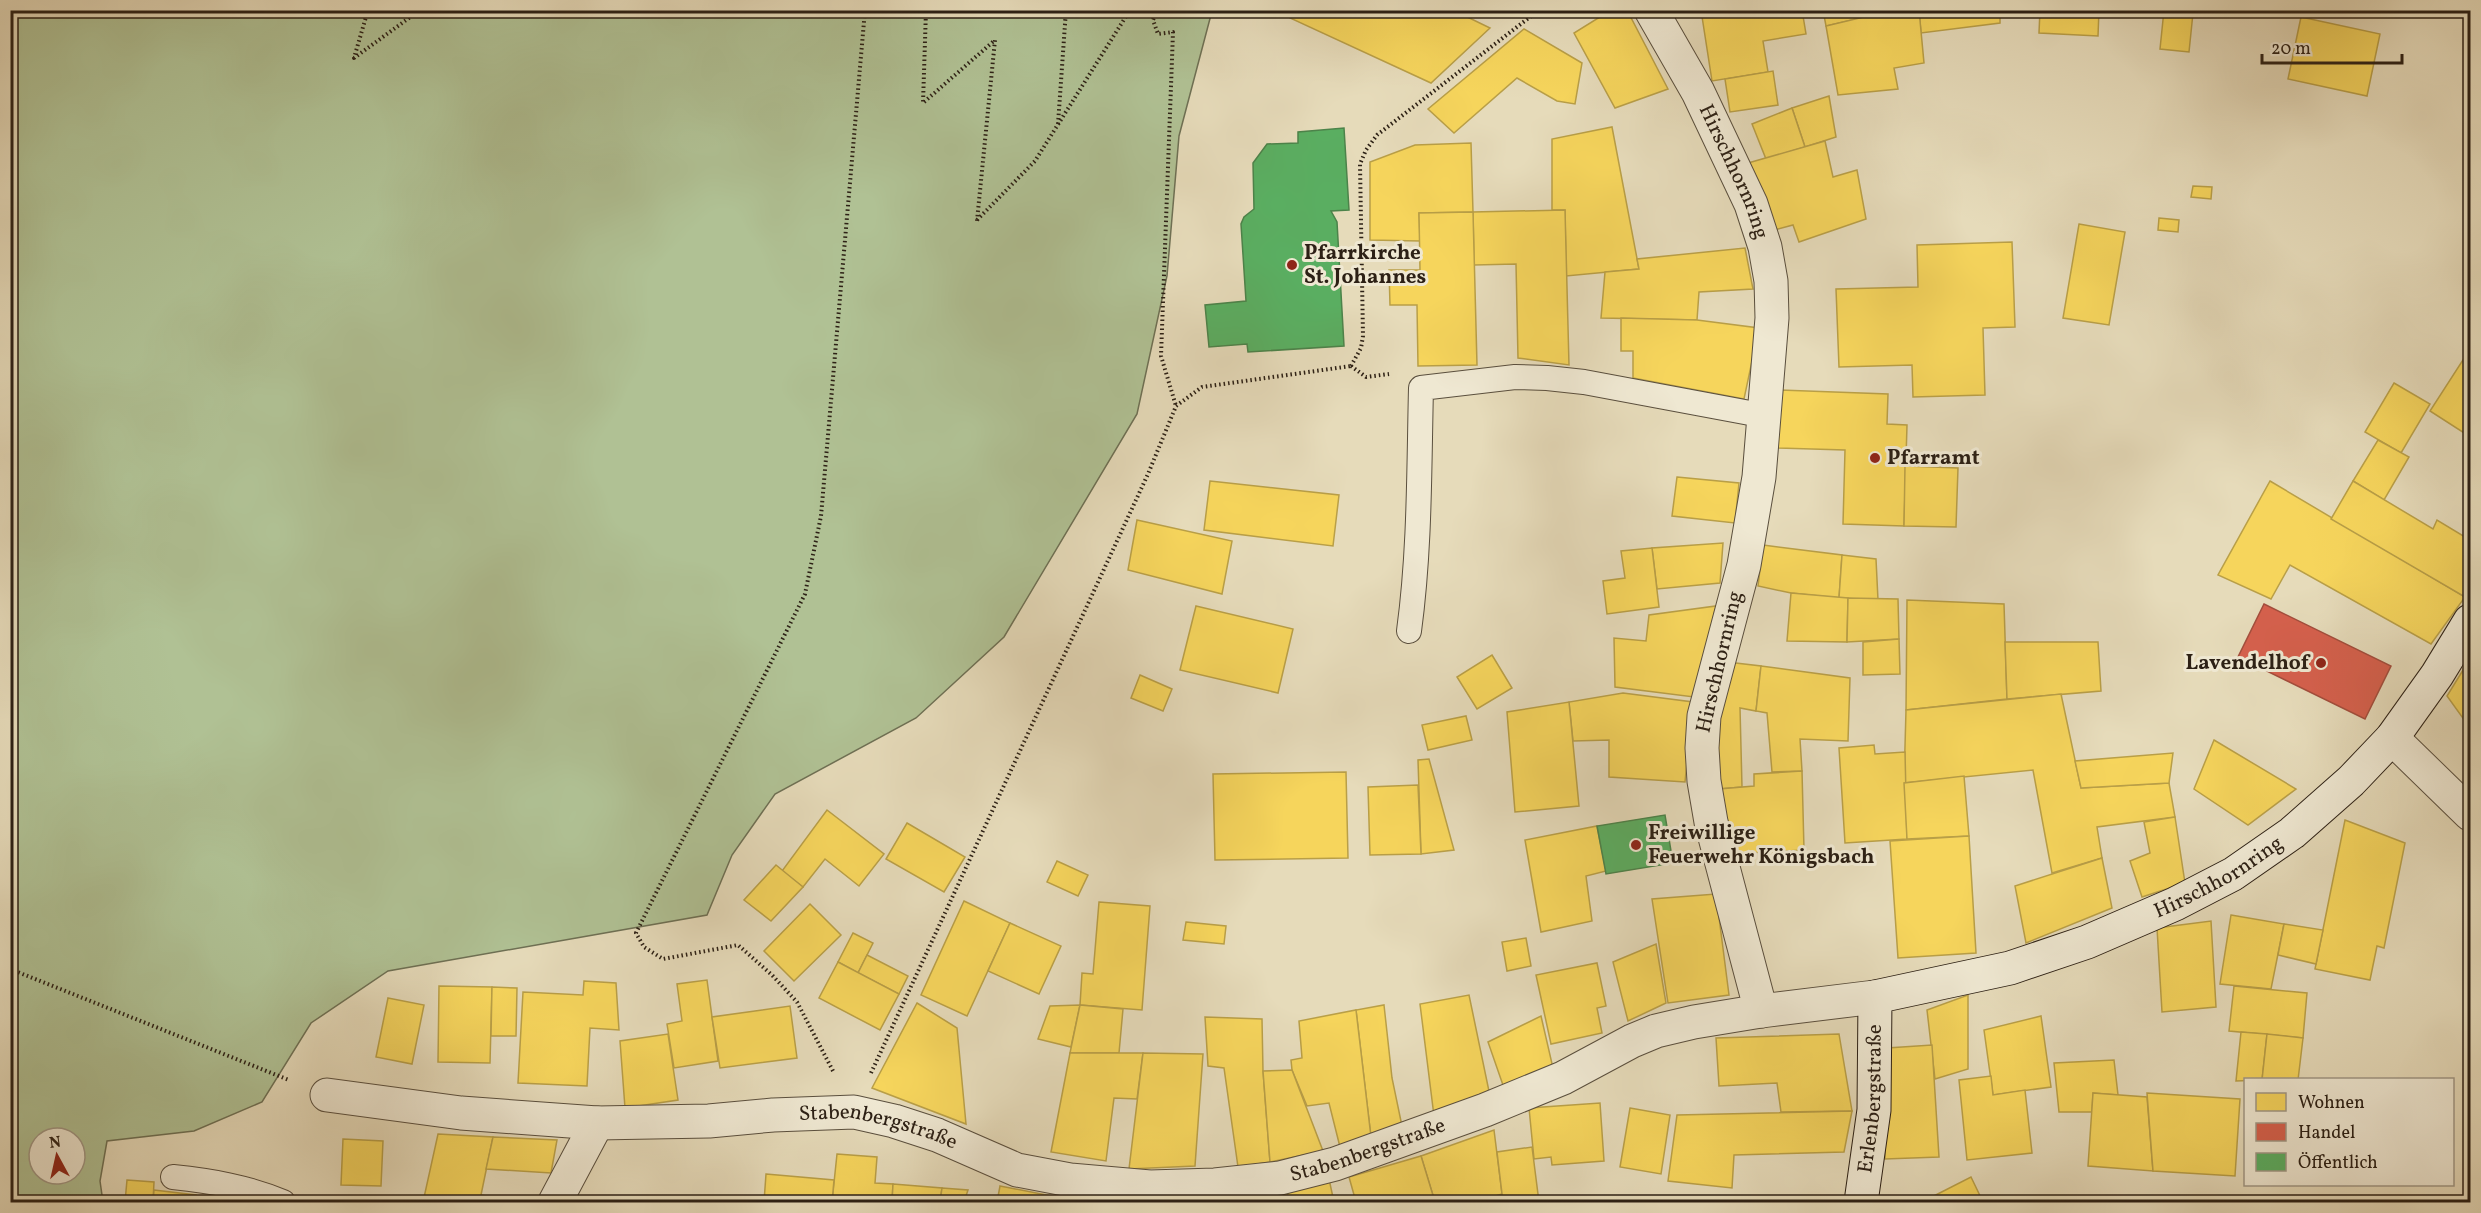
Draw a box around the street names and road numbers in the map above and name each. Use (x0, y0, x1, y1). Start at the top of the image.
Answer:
street label: Hirschhornring (1691, 99, 1776, 243)
street label: Hirschhornring (1690, 588, 1750, 736)
street label: Hirschhornring (2149, 829, 2289, 926)
street label: Erlenbergstraße (1851, 1024, 1889, 1175)
street label: Stabenbergstraße (798, 1097, 962, 1157)
street label: Stabenbergstraße (1287, 1111, 1450, 1189)

